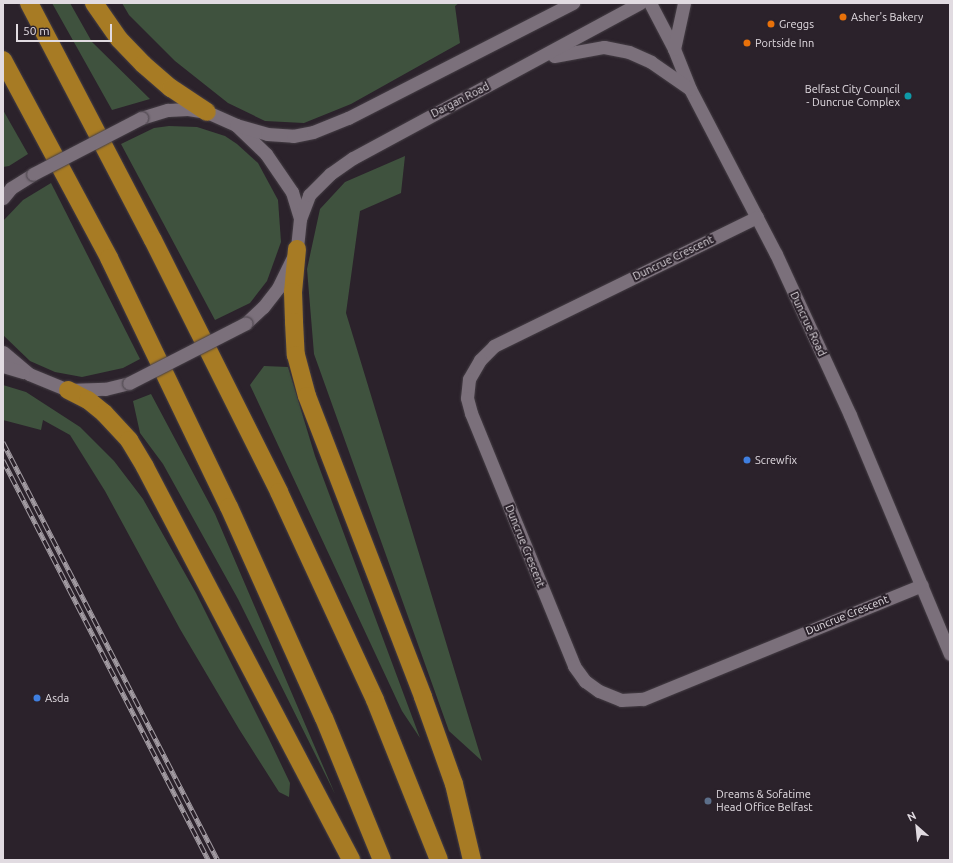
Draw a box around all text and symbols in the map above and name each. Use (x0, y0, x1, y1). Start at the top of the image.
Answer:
place label: Asher's Bakery (851, 10, 923, 24)
marker: Asher's Bakery (838, 12, 848, 22)
scale bar (18, 16, 114, 42)
place label: Greggs (779, 17, 814, 31)
marker: Greggs (766, 19, 776, 29)
text: 50 m (23, 24, 50, 37)
place label: Portside Inn (755, 36, 814, 50)
marker: Portside Inn (742, 38, 752, 48)
street label: Dargan Road (429, 80, 491, 120)
place label: Belfast City Council - Duncrue Complex (805, 83, 900, 109)
marker: Belfast City Council - Duncrue Complex (903, 91, 913, 101)
street label: Duncrue Crescent (631, 233, 715, 283)
street label: Duncrue Road (787, 290, 829, 358)
place label: Screwfix (755, 453, 797, 467)
marker: Screwfix (742, 455, 752, 465)
street label: Duncrue Crescent (502, 503, 548, 589)
street label: Duncrue Crescent (804, 592, 890, 638)
place label: Asda (45, 691, 69, 705)
marker: Asda (32, 693, 42, 703)
place label: Dreams & Sofatime Head Office Belfast (716, 788, 812, 814)
marker: Dreams & Sofatime Head Office Belfast (703, 796, 713, 806)
north arrow (897, 807, 937, 847)
text: N (905, 809, 918, 824)

